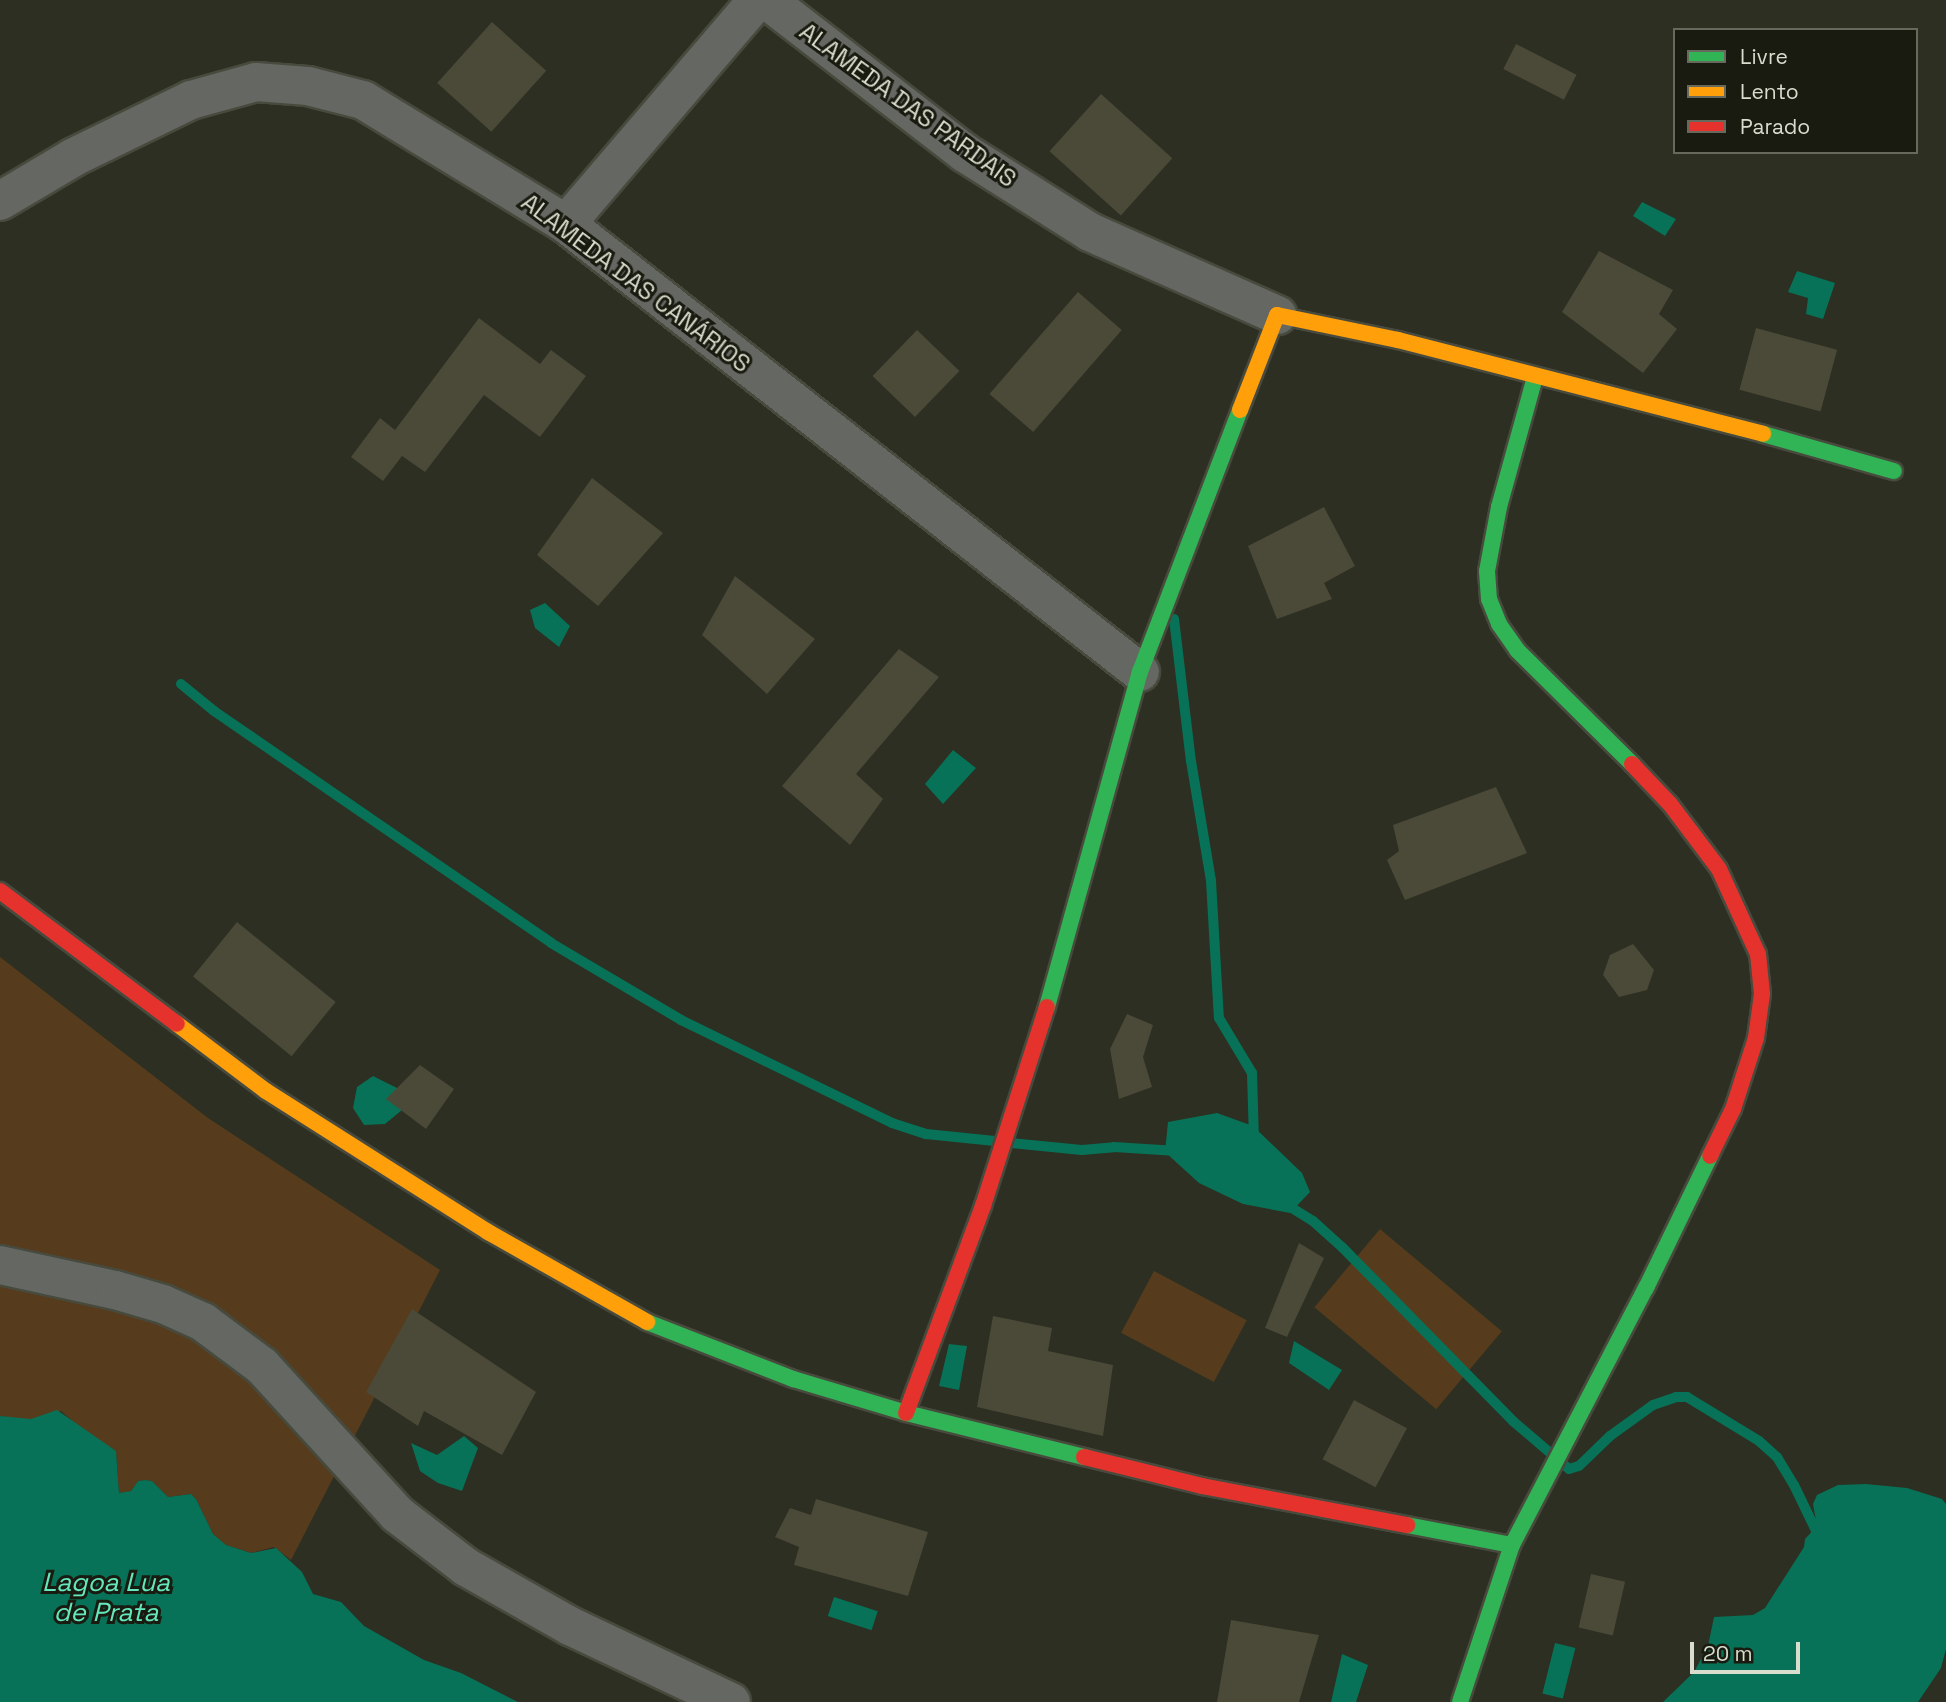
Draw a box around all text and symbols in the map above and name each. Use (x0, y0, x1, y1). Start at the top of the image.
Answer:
street label: ALAMEDA DAS PARDAIS (794, 17, 1022, 193)
legend (1673, 28, 1918, 154)
text: Livre (1740, 43, 1788, 70)
text: Lento (1740, 78, 1799, 105)
text: Parado (1740, 113, 1810, 140)
street label: ALAMEDA DAS CANÁRIOS (516, 187, 756, 379)
water label: Lagoa Lua de Prata (42, 1567, 170, 1628)
scale bar (1694, 1628, 1804, 1672)
text: 20 m (1703, 1640, 1753, 1667)

